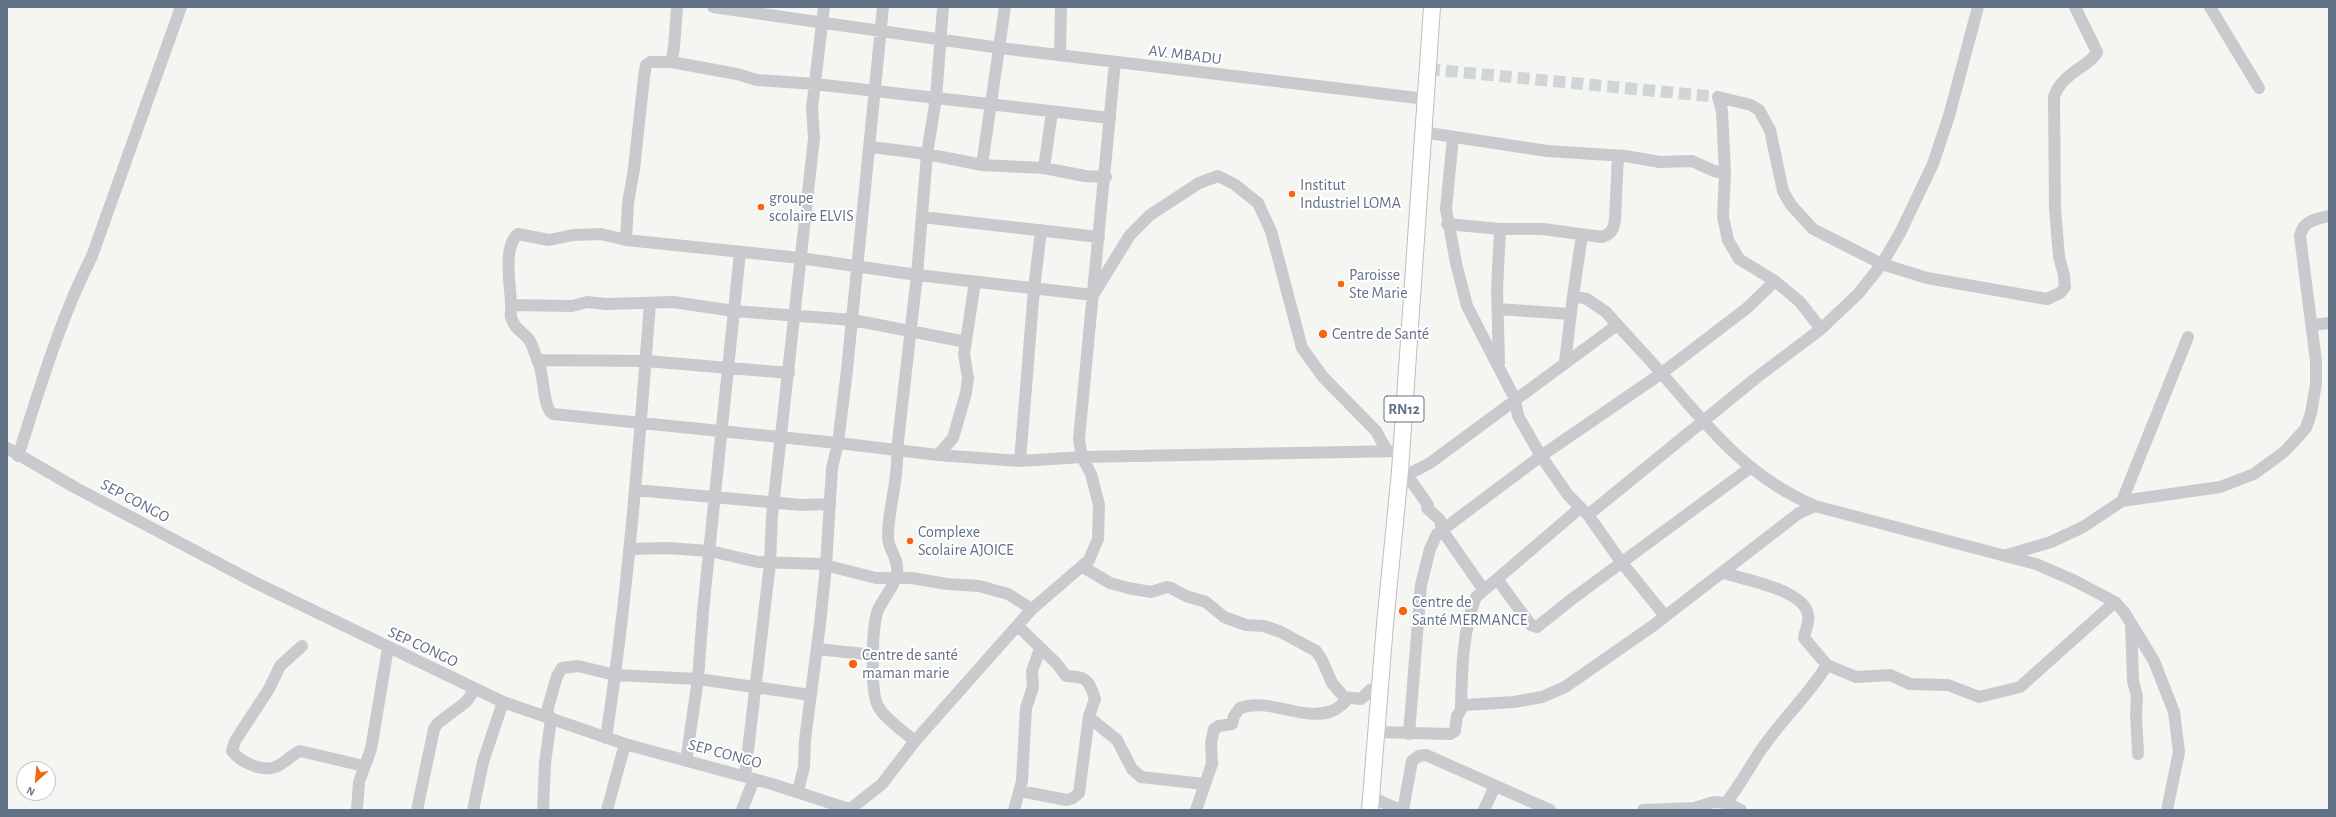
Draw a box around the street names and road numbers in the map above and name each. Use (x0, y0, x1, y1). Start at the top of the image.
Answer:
street label: AV. MBADU (1147, 41, 1223, 69)
road number: RN12 (1384, 396, 1424, 422)
street label: SEP CONGO (97, 475, 173, 527)
street label: SEP CONGO (385, 622, 461, 672)
street label: SEP CONGO (686, 735, 764, 773)

